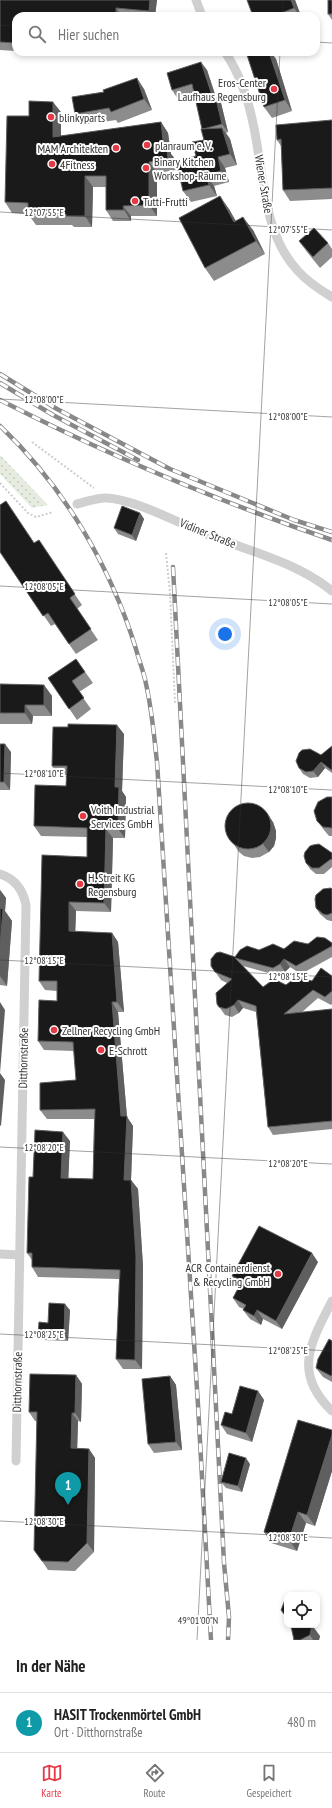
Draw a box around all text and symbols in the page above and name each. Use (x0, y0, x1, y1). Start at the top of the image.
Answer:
search box (12, 12, 320, 56)
icon: search (26, 23, 48, 45)
text: Hier suchen (58, 25, 119, 44)
place label: Eros-Center Laufhaus Regensburg (178, 75, 267, 104)
marker: Eros-Center Laufhaus Regensburg (269, 84, 279, 94)
place label: blinkyparts (59, 110, 105, 125)
marker: blinkyparts (46, 112, 56, 122)
place label: planraum e. V. (155, 138, 212, 153)
marker: planraum e. V. (142, 140, 152, 150)
place label: MAM Architekten (37, 141, 108, 156)
marker: MAM Architekten (111, 143, 121, 153)
place label: Binary Kitchen Workshop-Räume (154, 154, 227, 183)
street label: Wiener Straße (251, 154, 277, 214)
place label: 4Fitness (60, 157, 95, 172)
marker: 4Fitness (47, 159, 57, 169)
marker: Binary Kitchen Workshop-Räume (141, 163, 151, 173)
place label: Tutti-Frutti (143, 194, 188, 209)
marker: Tutti-Frutti (130, 196, 140, 206)
text: 12°07'55"E (24, 206, 64, 219)
text: 12°07'55"E (268, 223, 308, 236)
text: 12°08'00"E (24, 393, 64, 406)
text: 12°08'00"E (268, 410, 308, 423)
street label: Vidiner Straße (177, 515, 238, 551)
text: 12°08'05"E (24, 580, 64, 593)
text: 12°08'05"E (268, 596, 308, 609)
your location (215, 624, 235, 644)
text: 12°08'10"E (24, 767, 64, 780)
text: 12°08'10"E (268, 783, 308, 796)
place label: Voith Industrial Services GmbH (90, 802, 154, 831)
marker: Voith Industrial Services GmbH (78, 811, 88, 821)
place label: H. Streit KG Regensburg (88, 870, 137, 899)
marker: H. Streit KG Regensburg (75, 879, 85, 889)
text: 12°08'15"E (24, 954, 64, 967)
text: 12°08'15"E (268, 970, 308, 983)
place label: Zellner Recycling GmbH (62, 1023, 160, 1038)
marker: Zellner Recycling GmbH (49, 1025, 59, 1035)
street label: Ditthornstraße (15, 1027, 31, 1089)
place label: E-Schrott (109, 1043, 148, 1058)
marker: E-Schrott (96, 1045, 106, 1055)
text: 12°08'20"E (24, 1141, 64, 1154)
text: 12°08'20"E (268, 1157, 308, 1170)
place label: ACR Containerdienst & Recycling GmbH (186, 1260, 271, 1289)
marker: ACR Containerdienst & Recycling GmbH (273, 1269, 283, 1279)
text: 12°08'25"E (24, 1328, 64, 1341)
text: 12°08'25"E (268, 1344, 308, 1357)
street label: Ditthornstraße (9, 1351, 25, 1413)
pin: 1 (55, 1472, 81, 1505)
text: 12°08'30"E (24, 1515, 64, 1528)
text: 12°08'30"E (268, 1531, 308, 1544)
map controls (284, 1592, 320, 1628)
button: locate (284, 1592, 320, 1628)
text: 49°01'00"N (178, 1614, 218, 1627)
text: In der Nähe (16, 1655, 86, 1677)
text: HASIT Trockenmörtel GmbH (54, 1705, 201, 1724)
text: 1 (26, 1714, 32, 1731)
text: 480 m (287, 1714, 316, 1731)
text: Ort · Ditthornstraße (54, 1724, 143, 1741)
tab: Karte (41, 1762, 63, 1800)
tab: Route (144, 1762, 166, 1800)
tab: Gespeichert (247, 1762, 292, 1800)

